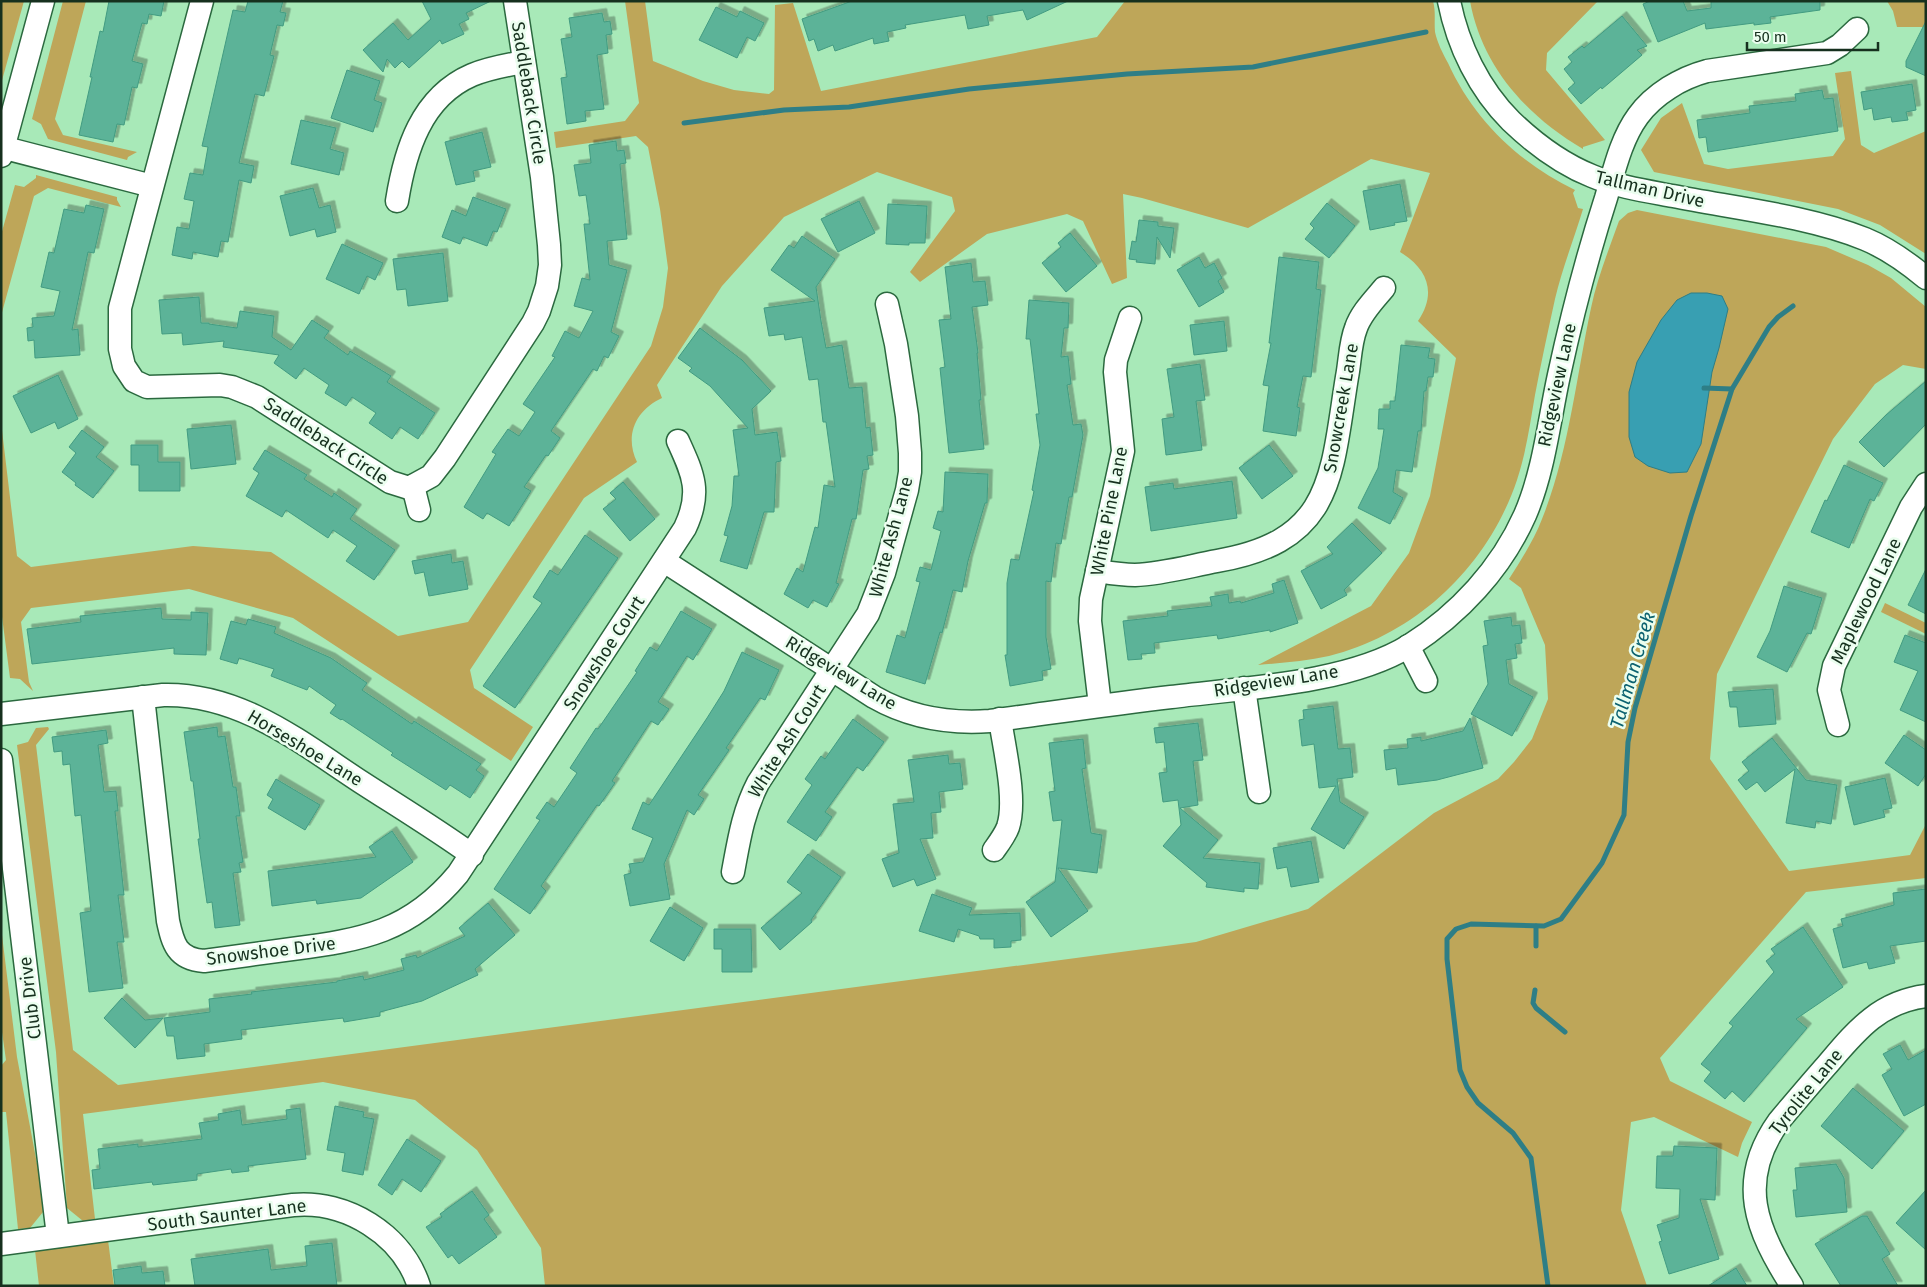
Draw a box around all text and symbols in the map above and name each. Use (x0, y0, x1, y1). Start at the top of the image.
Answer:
street label: Saddleback Circle (507, 20, 551, 166)
scale bar (1747, 20, 1878, 52)
text: 50 m (1754, 28, 1787, 46)
street label: Tallman Drive (1593, 166, 1707, 212)
street label: Ridgeview Lane (1533, 321, 1581, 449)
street label: Snowcreek Lane (1319, 341, 1363, 475)
street label: Saddleback Circle (260, 393, 392, 489)
street label: White Pine Lane (1086, 445, 1132, 577)
street label: White Ash Lane (864, 474, 918, 600)
street label: Maplewood Lane (1826, 534, 1906, 668)
street label: Snowshoe Court (559, 591, 649, 714)
water label: Tallman Creek (1605, 609, 1660, 731)
street label: Ridgeview Lane (781, 631, 901, 715)
street label: Ridgeview Lane (1212, 660, 1340, 702)
street label: White Ash Court (743, 680, 831, 802)
street label: Horseshoe Lane (243, 705, 367, 791)
street label: Snowshoe Drive (205, 932, 337, 970)
street label: Club Drive (14, 955, 46, 1041)
street label: Tyrolite Lane (1765, 1044, 1847, 1140)
street label: South Saunter Lane (146, 1194, 308, 1236)

